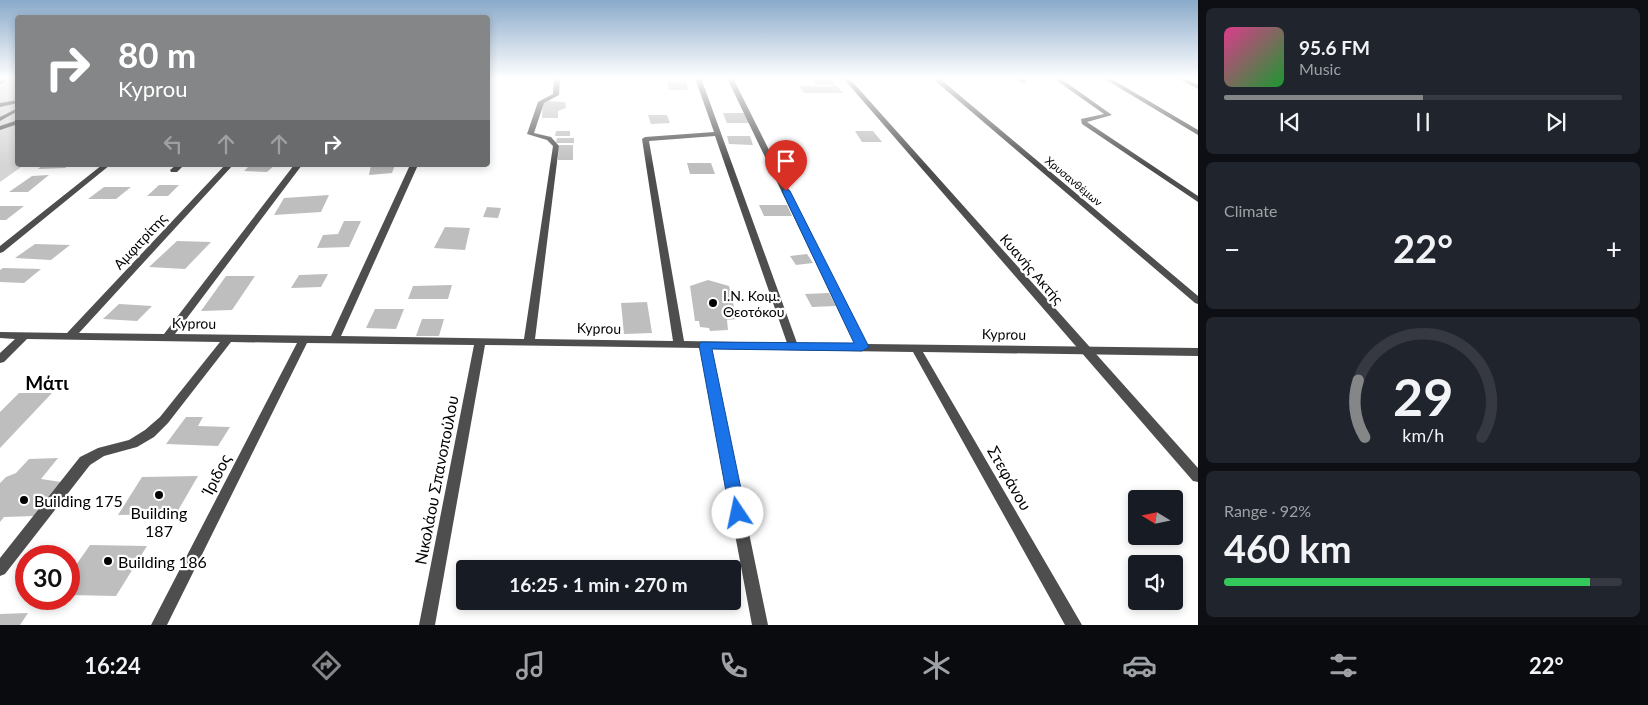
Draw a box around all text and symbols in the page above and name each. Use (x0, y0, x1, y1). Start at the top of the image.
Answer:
text: 80 m (118, 33, 196, 75)
icon: right (35, 35, 100, 100)
text: 95.6 FM (1299, 36, 1370, 59)
text: Music (1299, 59, 1341, 78)
text: Kyprou (118, 75, 187, 102)
icon: previous (1276, 108, 1304, 136)
icon: pause (1409, 108, 1437, 136)
icon: next (1542, 108, 1570, 136)
icon: left (159, 130, 187, 158)
icon: ahead (212, 130, 240, 158)
icon: ahead (265, 130, 293, 158)
icon: right (318, 130, 346, 158)
pin (765, 140, 807, 191)
icon: arrive (772, 147, 800, 175)
street label: Χρυσανθέμων (1043, 153, 1105, 209)
text: Climate (1224, 201, 1277, 220)
street label: Αμφιτρίτης (110, 209, 171, 273)
text: 22° (1393, 225, 1453, 271)
street label: Κυανής Ακτής (997, 230, 1067, 308)
text: − (1224, 232, 1240, 266)
text: + (1606, 232, 1622, 266)
place label: Ι.Ν. Κοιμ. Θεοτόκου (723, 287, 785, 320)
marker: Ι.Ν. Κοιμ. Θεοτόκου (707, 297, 719, 309)
street label: Kyprou (172, 314, 216, 332)
street label: Kyprou (577, 319, 621, 337)
street label: Kyprou (982, 325, 1026, 343)
text: 29 (1393, 365, 1453, 427)
district label: Μάτι (25, 371, 69, 394)
street label: Νικολάου Σπανοπούλου (410, 394, 462, 566)
text: km/h (1402, 424, 1444, 446)
street label: Στεφάνου (984, 443, 1036, 513)
street label: Ίριδος (197, 450, 234, 499)
position arrow (711, 486, 763, 538)
marker: Building 187 (153, 489, 165, 501)
north arrow (1128, 490, 1182, 545)
map controls (1128, 490, 1183, 610)
place label: Building 175 (34, 491, 123, 510)
marker: Building 175 (18, 494, 30, 506)
text: Range · 92% (1224, 501, 1311, 520)
place label: Building 187 (131, 503, 187, 540)
text: 460 km (1224, 525, 1352, 571)
speed limit sign: 30 (15, 545, 80, 610)
place label: Building 186 (118, 552, 207, 571)
marker: Building 186 (102, 555, 114, 567)
button: sound (1128, 555, 1183, 610)
text: 16:25 · 1 min · 270 m (509, 573, 688, 596)
icon: directions (309, 648, 344, 683)
icon: music (513, 648, 548, 683)
icon: phone (716, 648, 751, 683)
icon: climate (919, 648, 954, 683)
icon: car (1122, 648, 1157, 683)
icon: filters (1326, 648, 1361, 683)
text: 16:24 (84, 652, 141, 679)
text: 22° (1529, 652, 1564, 679)

